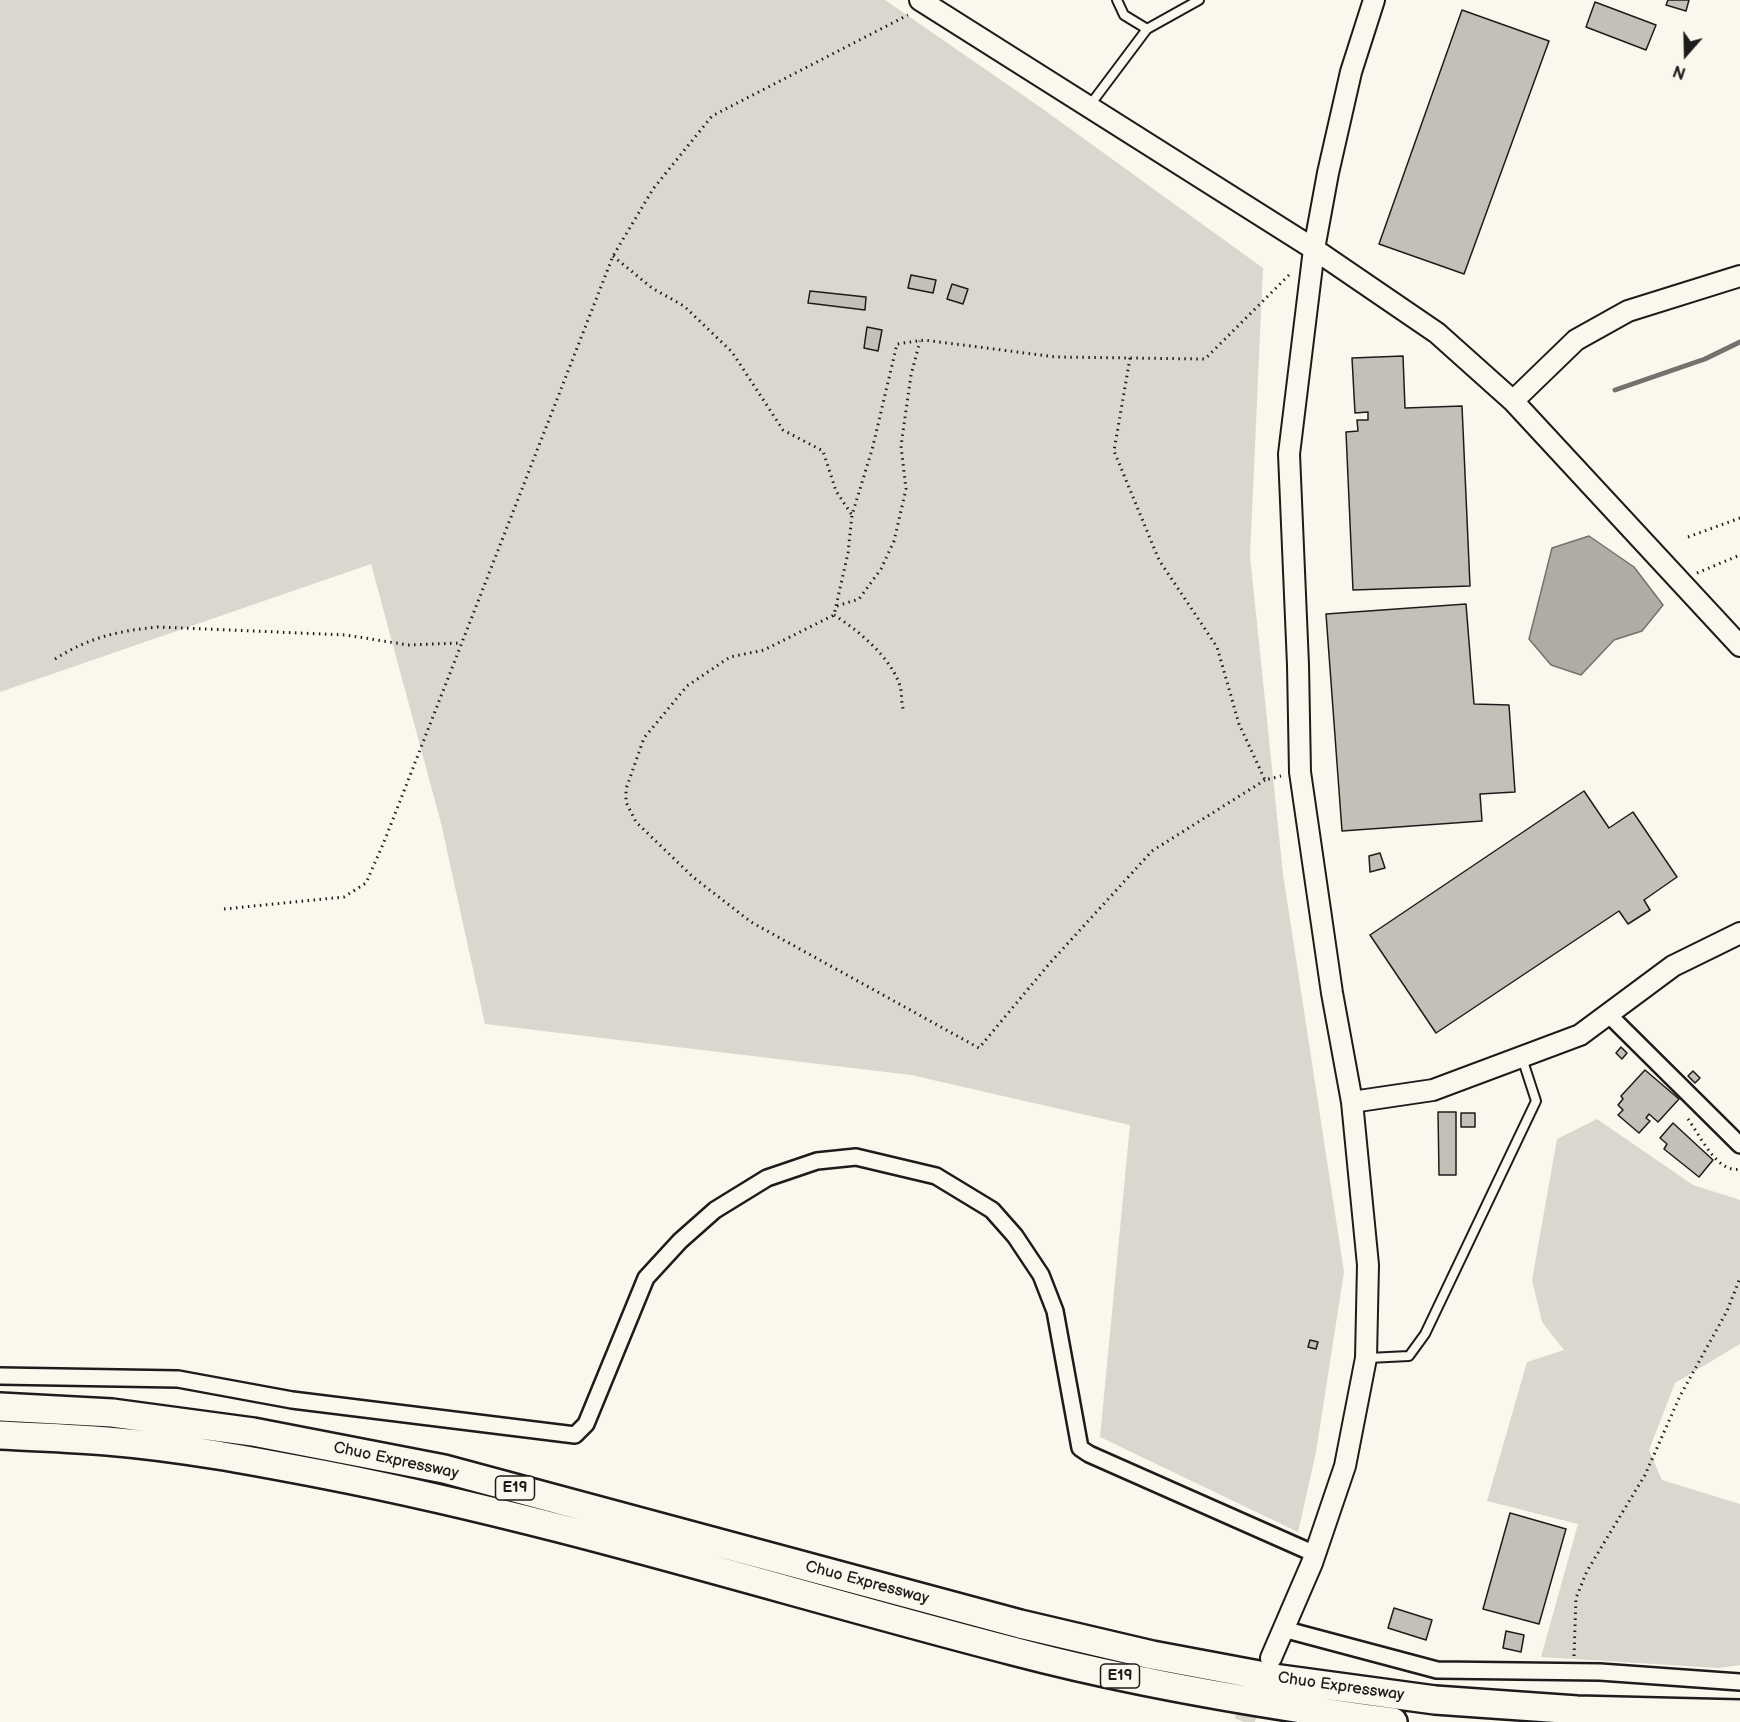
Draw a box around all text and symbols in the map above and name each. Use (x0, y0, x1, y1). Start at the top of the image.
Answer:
north arrow (1656, 24, 1716, 84)
text: N (1671, 60, 1689, 82)
street label: Chuo Expressway (332, 1438, 460, 1484)
road number: E19 (496, 1476, 534, 1500)
street label: Chuo Expressway (803, 1557, 931, 1609)
road number: E19 (1100, 1664, 1140, 1688)
street label: Chuo Expressway (1277, 1669, 1405, 1705)

